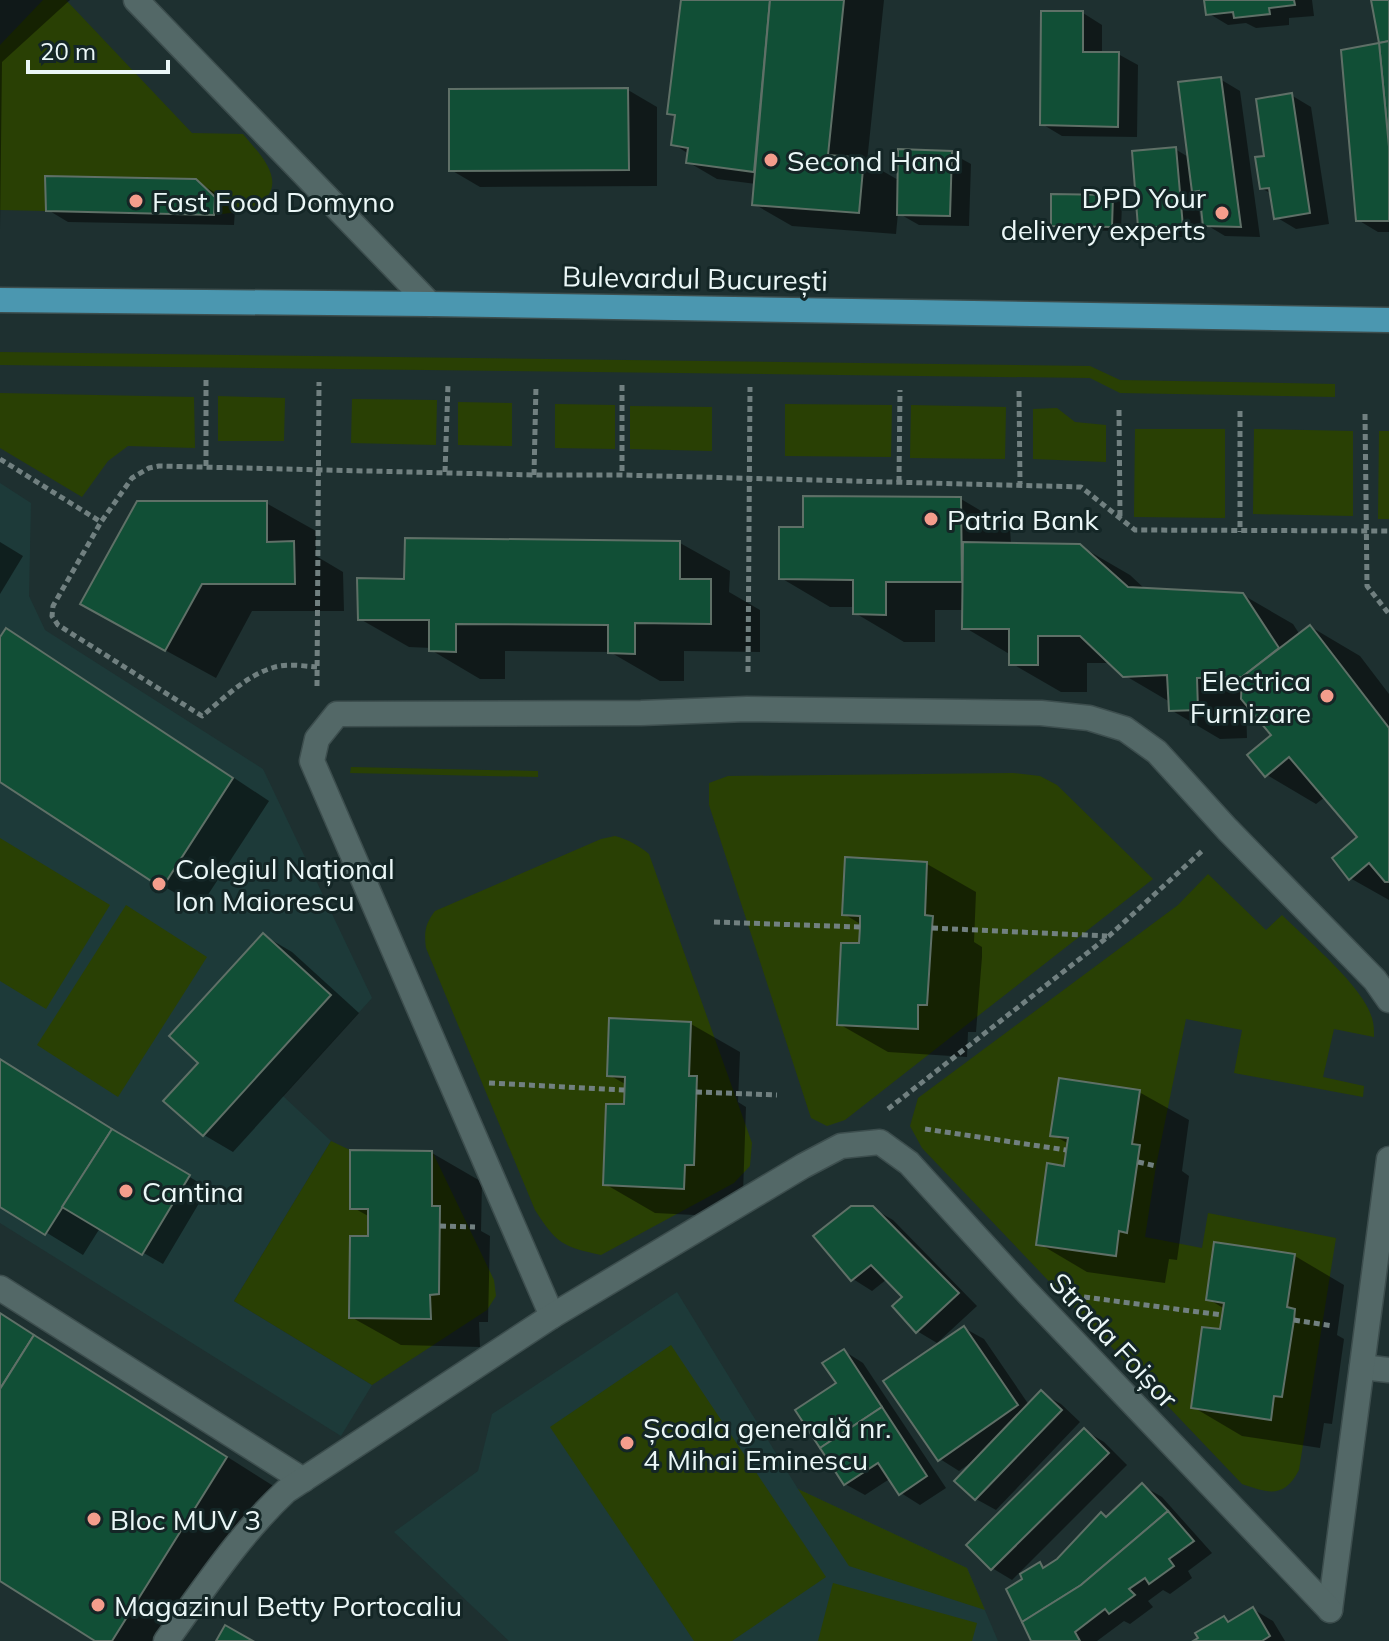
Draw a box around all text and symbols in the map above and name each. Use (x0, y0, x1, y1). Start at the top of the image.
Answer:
scale bar (28, 24, 168, 74)
text: 20 m (40, 36, 96, 66)
place label: Second Hand (787, 143, 961, 178)
marker: Second Hand (762, 151, 780, 169)
place label: DPD Your delivery experts (1001, 180, 1207, 247)
place label: Fast Food Domyno (152, 184, 395, 219)
marker: Fast Food Domyno (127, 192, 145, 210)
marker: DPD Your delivery experts (1213, 204, 1231, 222)
street label: Bulevardul București (562, 258, 828, 299)
place label: Patria Bank (947, 502, 1099, 537)
marker: Patria Bank (922, 510, 940, 528)
place label: Electrica Furnizare (1190, 663, 1311, 730)
marker: Electrica Furnizare (1318, 687, 1336, 705)
place label: Colegiul Național Ion Maiorescu (175, 851, 395, 918)
marker: Colegiul Național Ion Maiorescu (150, 875, 168, 893)
place label: Cantina (142, 1174, 244, 1209)
marker: Cantina (117, 1182, 135, 1200)
street label: Strada Foișor (1042, 1265, 1186, 1416)
place label: Școala generală nr. 4 Mihai Eminescu (643, 1410, 891, 1477)
marker: Școala generală nr. 4 Mihai Eminescu (618, 1434, 636, 1452)
place label: Bloc MUV 3 (110, 1502, 261, 1537)
marker: Bloc MUV 3 (85, 1510, 103, 1528)
place label: Magazinul Betty Portocaliu (114, 1588, 462, 1623)
marker: Magazinul Betty Portocaliu (89, 1596, 107, 1614)

